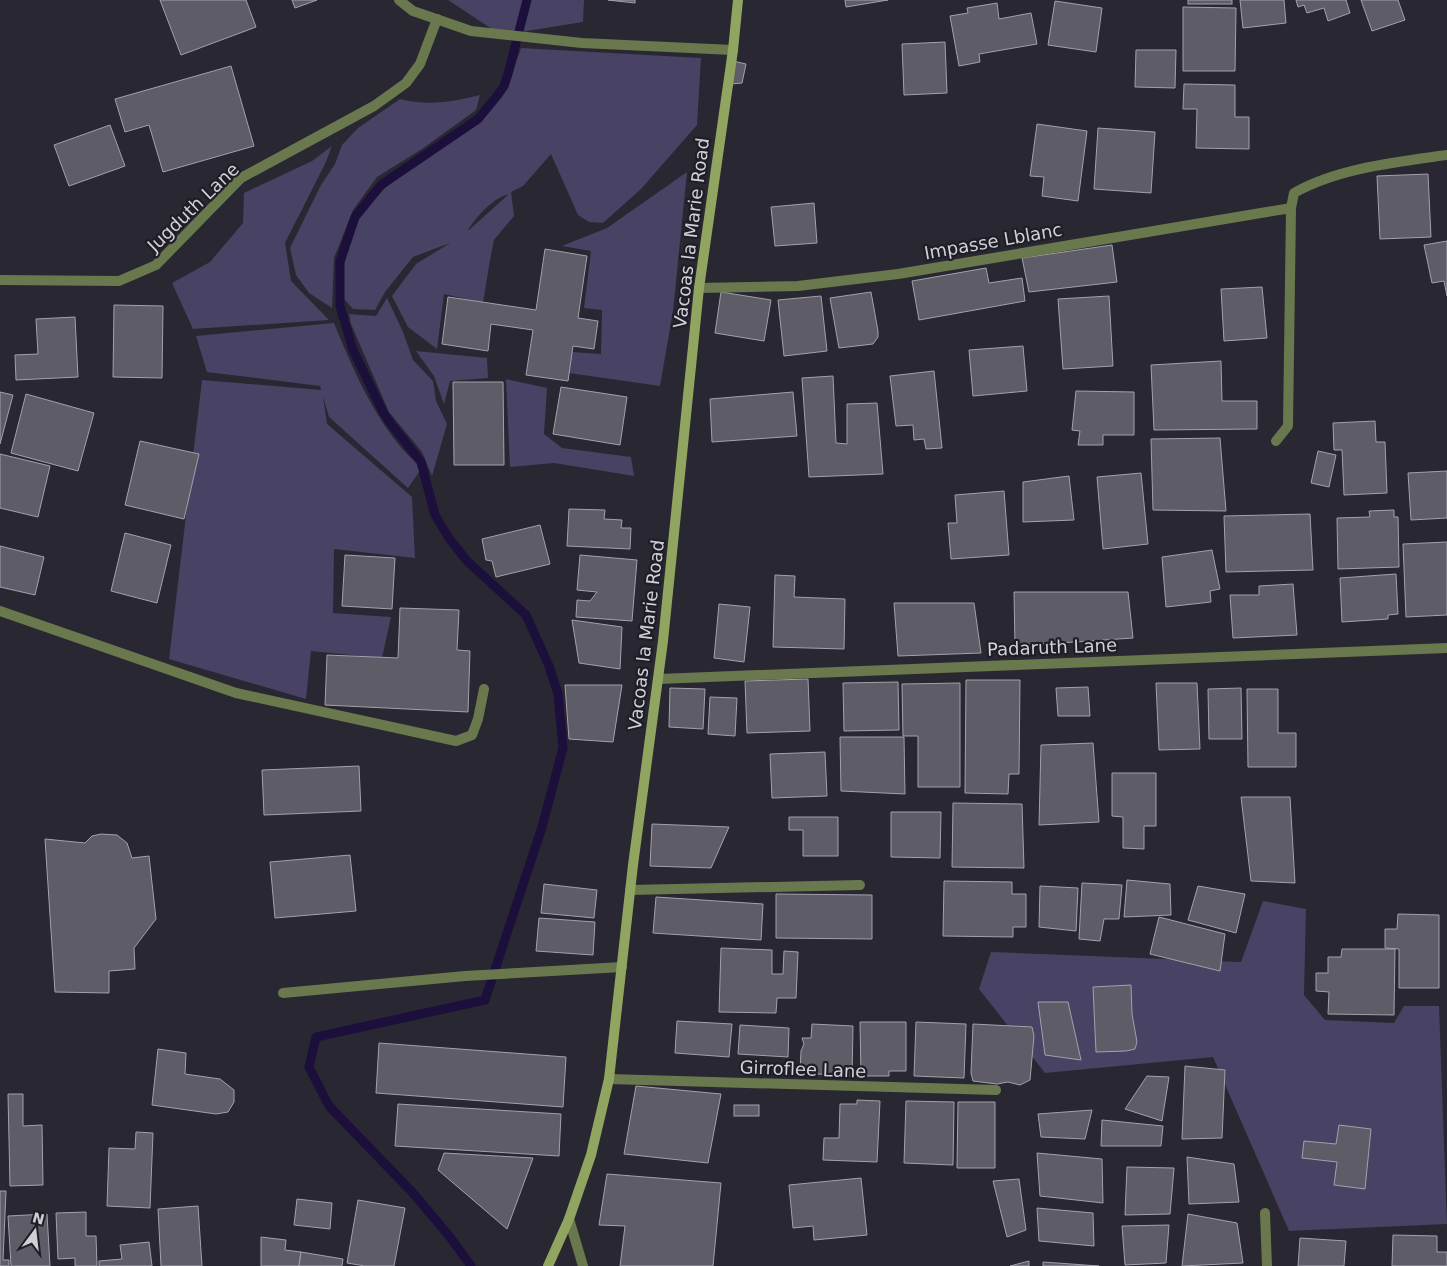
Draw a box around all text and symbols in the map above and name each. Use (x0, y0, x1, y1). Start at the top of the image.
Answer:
street label: Vacoas la Marie Road (669, 137, 713, 329)
street label: Jugduth Lane (142, 158, 243, 256)
street label: Impasse Lblanc (922, 219, 1064, 263)
street label: Vacoas la Marie Road (624, 539, 668, 731)
street label: Padaruth Lane (987, 634, 1117, 660)
street label: Girroflee Lane (739, 1056, 867, 1082)
north arrow (10, 1206, 60, 1256)
text: N (31, 1209, 46, 1228)

